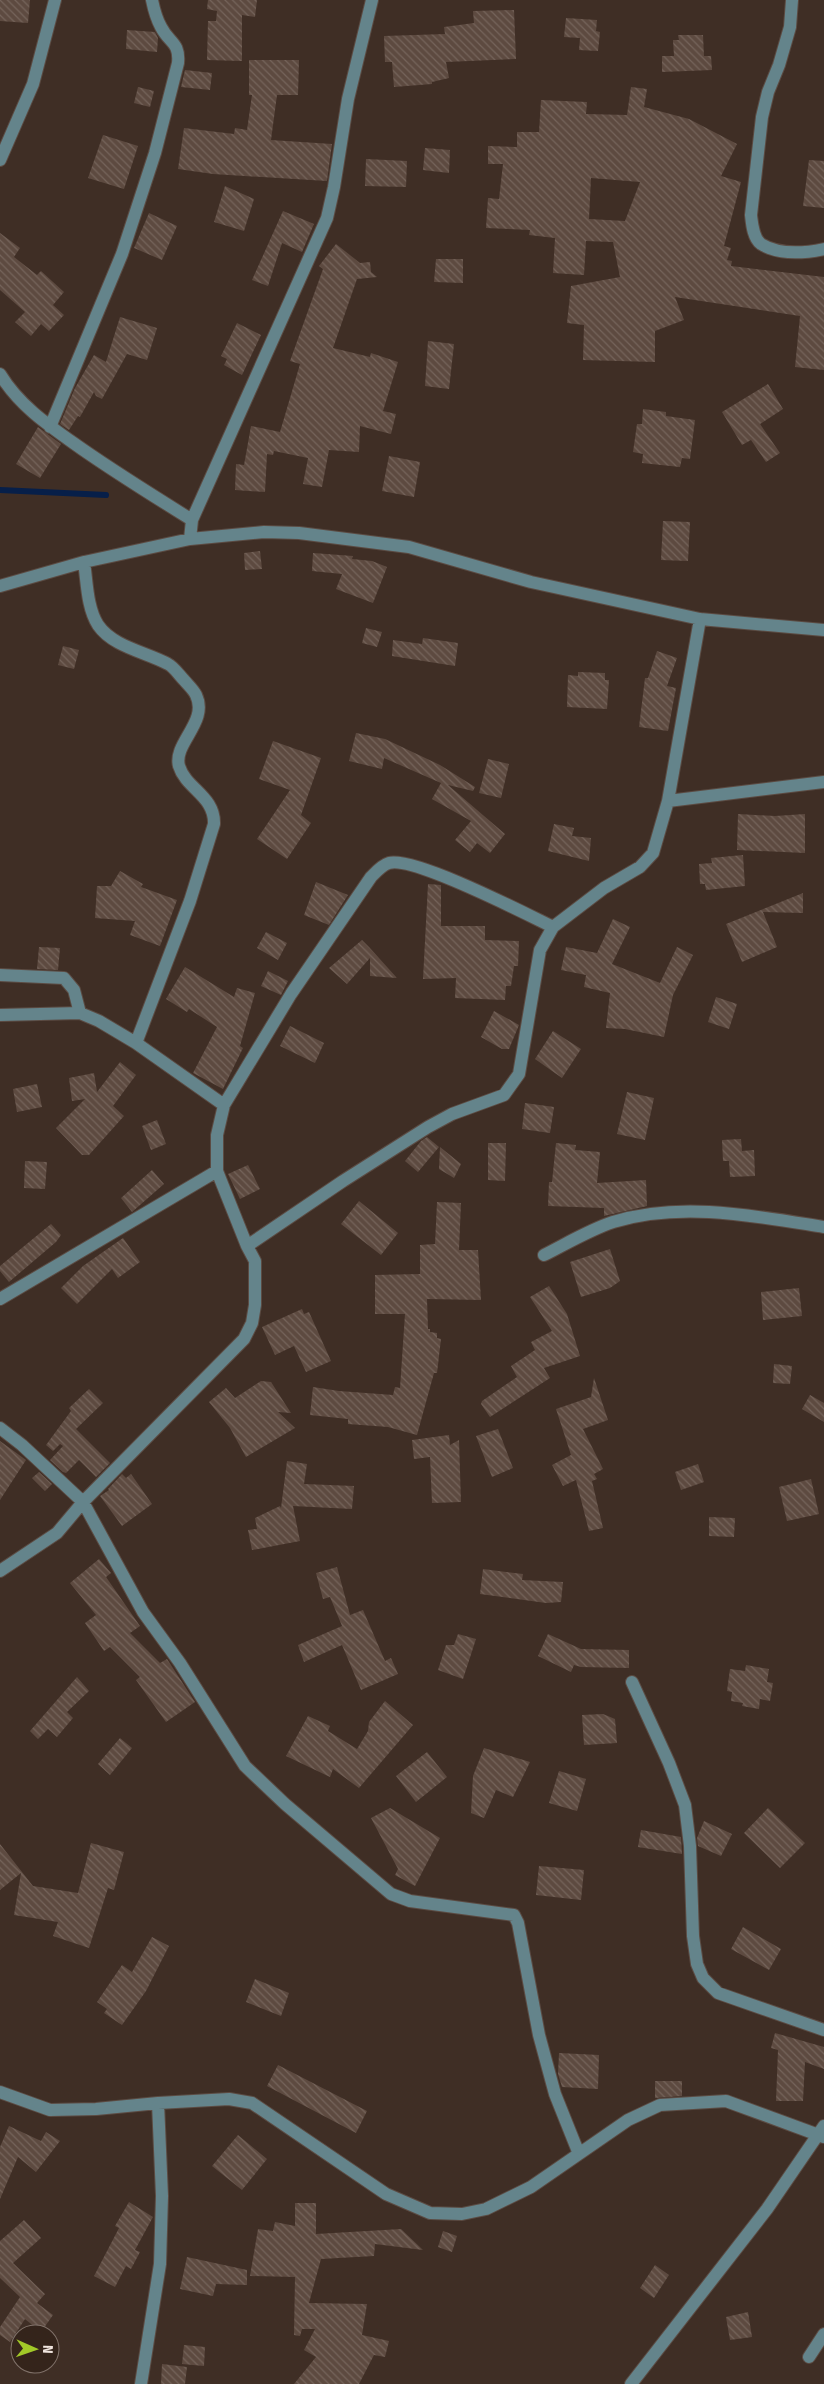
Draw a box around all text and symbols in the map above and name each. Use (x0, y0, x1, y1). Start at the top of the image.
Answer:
north arrow (10, 2324, 60, 2374)
text: N (39, 2345, 56, 2354)

